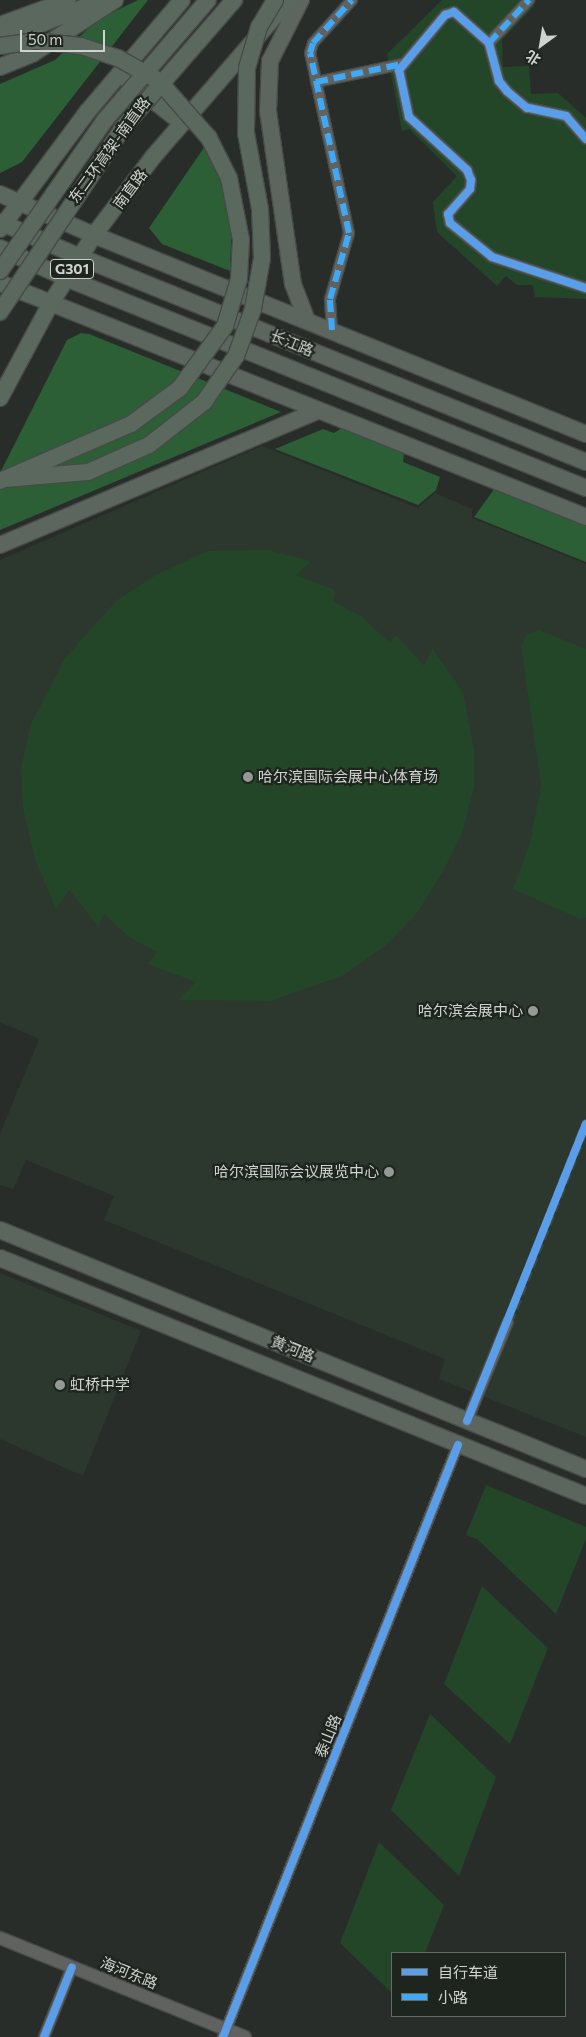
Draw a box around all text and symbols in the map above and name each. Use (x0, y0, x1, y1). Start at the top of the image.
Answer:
scale bar (22, 20, 108, 52)
north arrow (516, 20, 566, 70)
text: 50 m (28, 30, 62, 48)
text: 北 (522, 47, 543, 69)
street label: 东二环高架-南直路 (65, 94, 153, 206)
street label: 南直路 (109, 166, 151, 212)
road number: G301 (50, 258, 94, 280)
street label: 长江路 (268, 326, 316, 360)
place label: 哈尔滨国际会展中心体育场 (258, 768, 438, 786)
marker: 哈尔滨国际会展中心体育场 (242, 771, 254, 783)
place label: 哈尔滨会展中心 (418, 1002, 523, 1020)
marker: 哈尔滨会展中心 (527, 1005, 539, 1017)
place label: 哈尔滨国际会议展览中心 (214, 1163, 379, 1181)
marker: 哈尔滨国际会议展览中心 (383, 1166, 395, 1178)
street label: 黄河路 (269, 1332, 317, 1366)
place label: 虹桥中学 (70, 1376, 130, 1394)
marker: 虹桥中学 (54, 1379, 66, 1391)
street label: 泰山路 (311, 1712, 345, 1760)
legend (391, 1952, 566, 2017)
street label: 海河东路 (98, 1953, 160, 1993)
text: 自行车道 (438, 1963, 498, 1981)
text: 小路 (438, 1988, 468, 2006)

